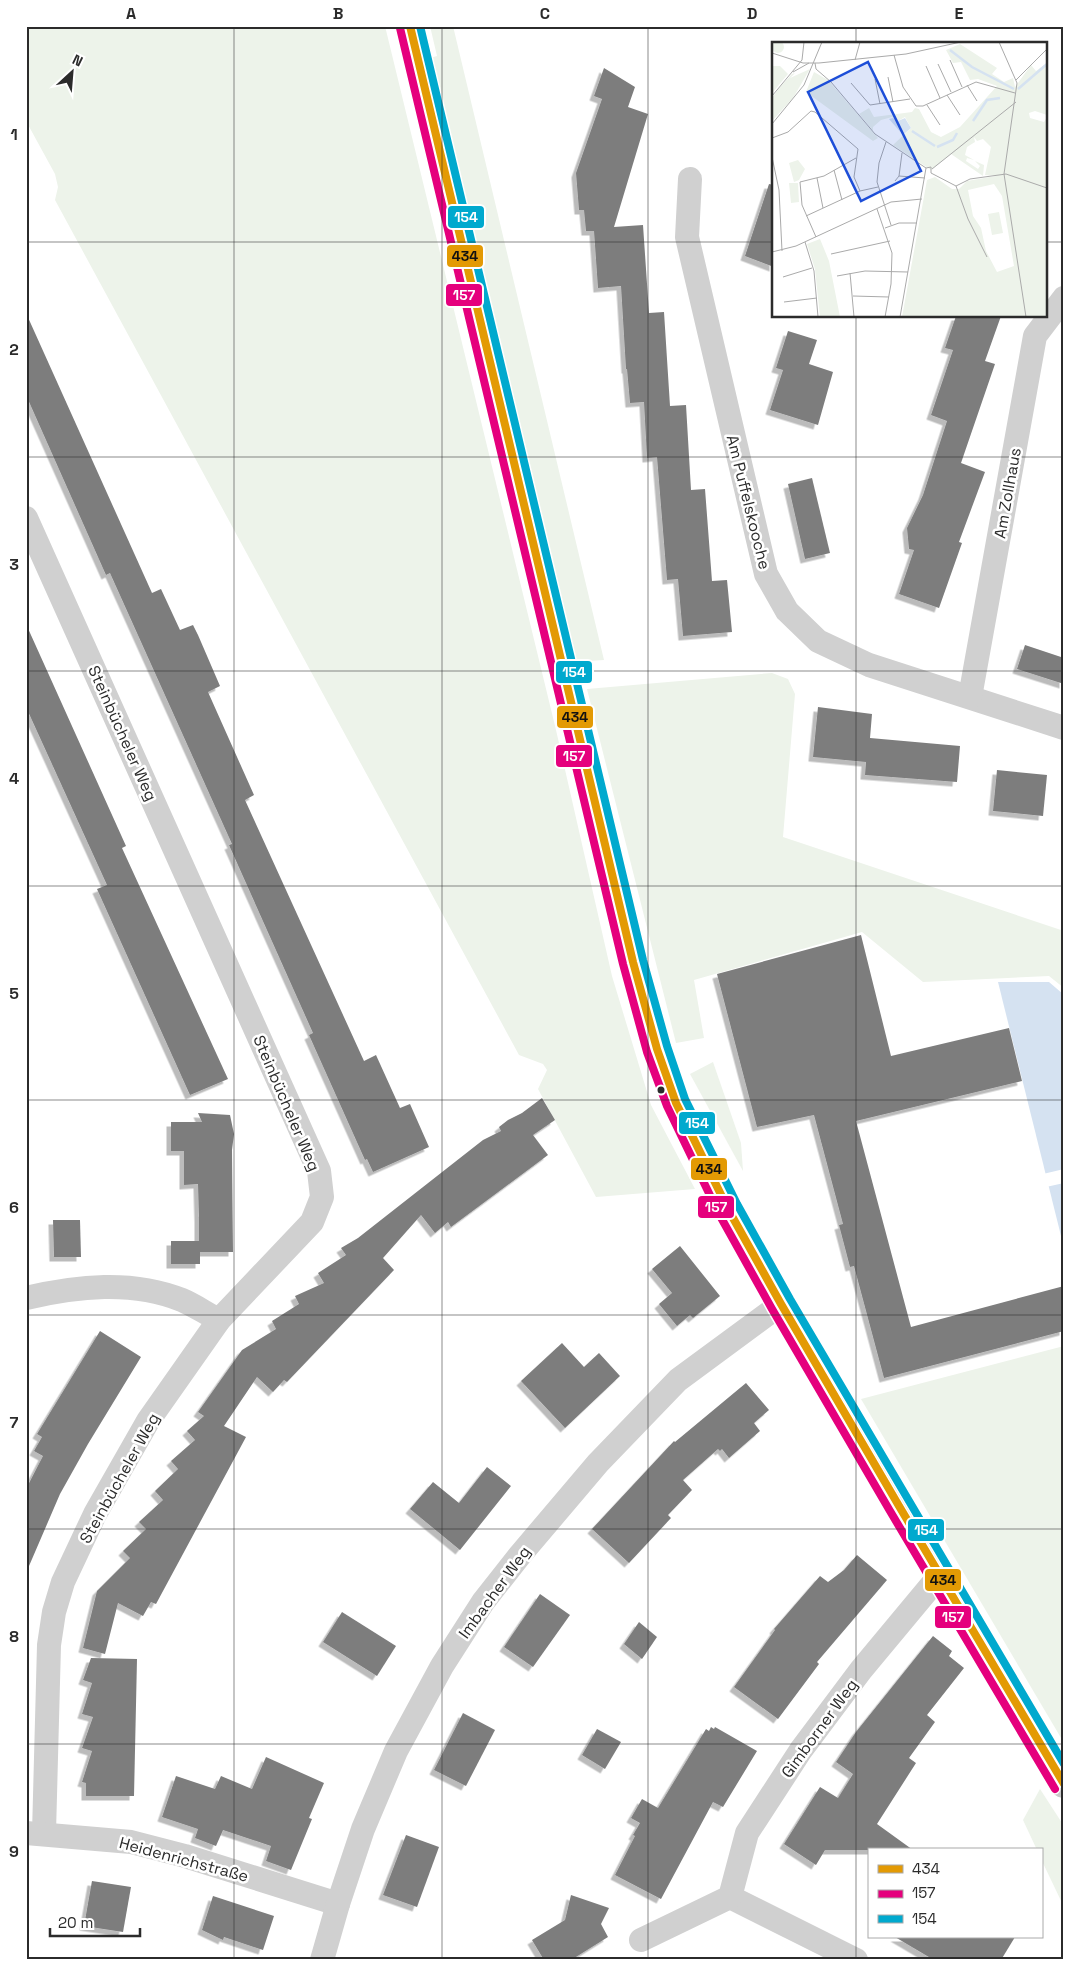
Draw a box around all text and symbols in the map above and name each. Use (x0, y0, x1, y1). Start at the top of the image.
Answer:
text: A (126, 3, 136, 24)
text: B (333, 3, 343, 24)
text: C (540, 3, 550, 24)
text: D (747, 3, 757, 24)
text: E (955, 3, 964, 24)
inset map (772, 42, 1048, 318)
north arrow (48, 48, 98, 98)
text: N (70, 50, 86, 70)
text: 1 (10, 124, 18, 145)
line badge: 154 (447, 205, 485, 229)
text: 154 (454, 208, 478, 226)
line badge: 434 (446, 244, 484, 268)
text: 434 (452, 247, 478, 265)
line badge: 157 (445, 283, 483, 307)
text: 157 (453, 286, 475, 304)
text: 2 (9, 339, 19, 360)
street label: Am Puffelskooche (722, 433, 775, 572)
street label: Am Zollhaus (989, 446, 1026, 540)
text: 3 (9, 554, 19, 575)
line badge: 154 (555, 660, 593, 684)
street label: Steinbücheler Weg (83, 662, 162, 804)
text: 154 (562, 663, 586, 681)
line badge: 434 (556, 705, 594, 729)
text: 434 (562, 708, 588, 726)
line badge: 157 (555, 744, 593, 768)
text: 157 (563, 747, 585, 765)
text: 4 (9, 768, 19, 789)
text: 5 (9, 983, 19, 1004)
street label: Steinbücheler Weg (248, 1032, 325, 1174)
unlabelled marker (656, 1085, 666, 1095)
line badge: 154 (678, 1111, 716, 1135)
text: 154 (685, 1114, 709, 1132)
line badge: 434 (690, 1157, 728, 1181)
text: 434 (696, 1160, 722, 1178)
line badge: 157 (697, 1195, 735, 1219)
text: 6 (9, 1197, 19, 1218)
text: 157 (705, 1198, 727, 1216)
street label: Steinbücheler Weg (75, 1409, 164, 1547)
text: 7 (10, 1412, 19, 1433)
line badge: 154 (907, 1518, 945, 1542)
text: 154 (914, 1521, 938, 1539)
street label: Imbacher Weg (454, 1542, 535, 1643)
line badge: 434 (924, 1568, 962, 1592)
text: 434 (930, 1571, 956, 1589)
line badge: 157 (934, 1605, 972, 1629)
text: 157 (942, 1608, 964, 1626)
text: 8 (9, 1626, 19, 1647)
street label: Gimborner Weg (776, 1675, 862, 1782)
street label: Heidenrichstraße (117, 1832, 251, 1887)
text: 9 (9, 1841, 19, 1862)
legend (868, 1848, 1042, 1938)
text: 434 (912, 1859, 940, 1878)
text: 157 (912, 1883, 936, 1902)
scale bar (50, 1906, 140, 1938)
text: 154 (912, 1909, 937, 1928)
text: 20 m (58, 1913, 93, 1932)

